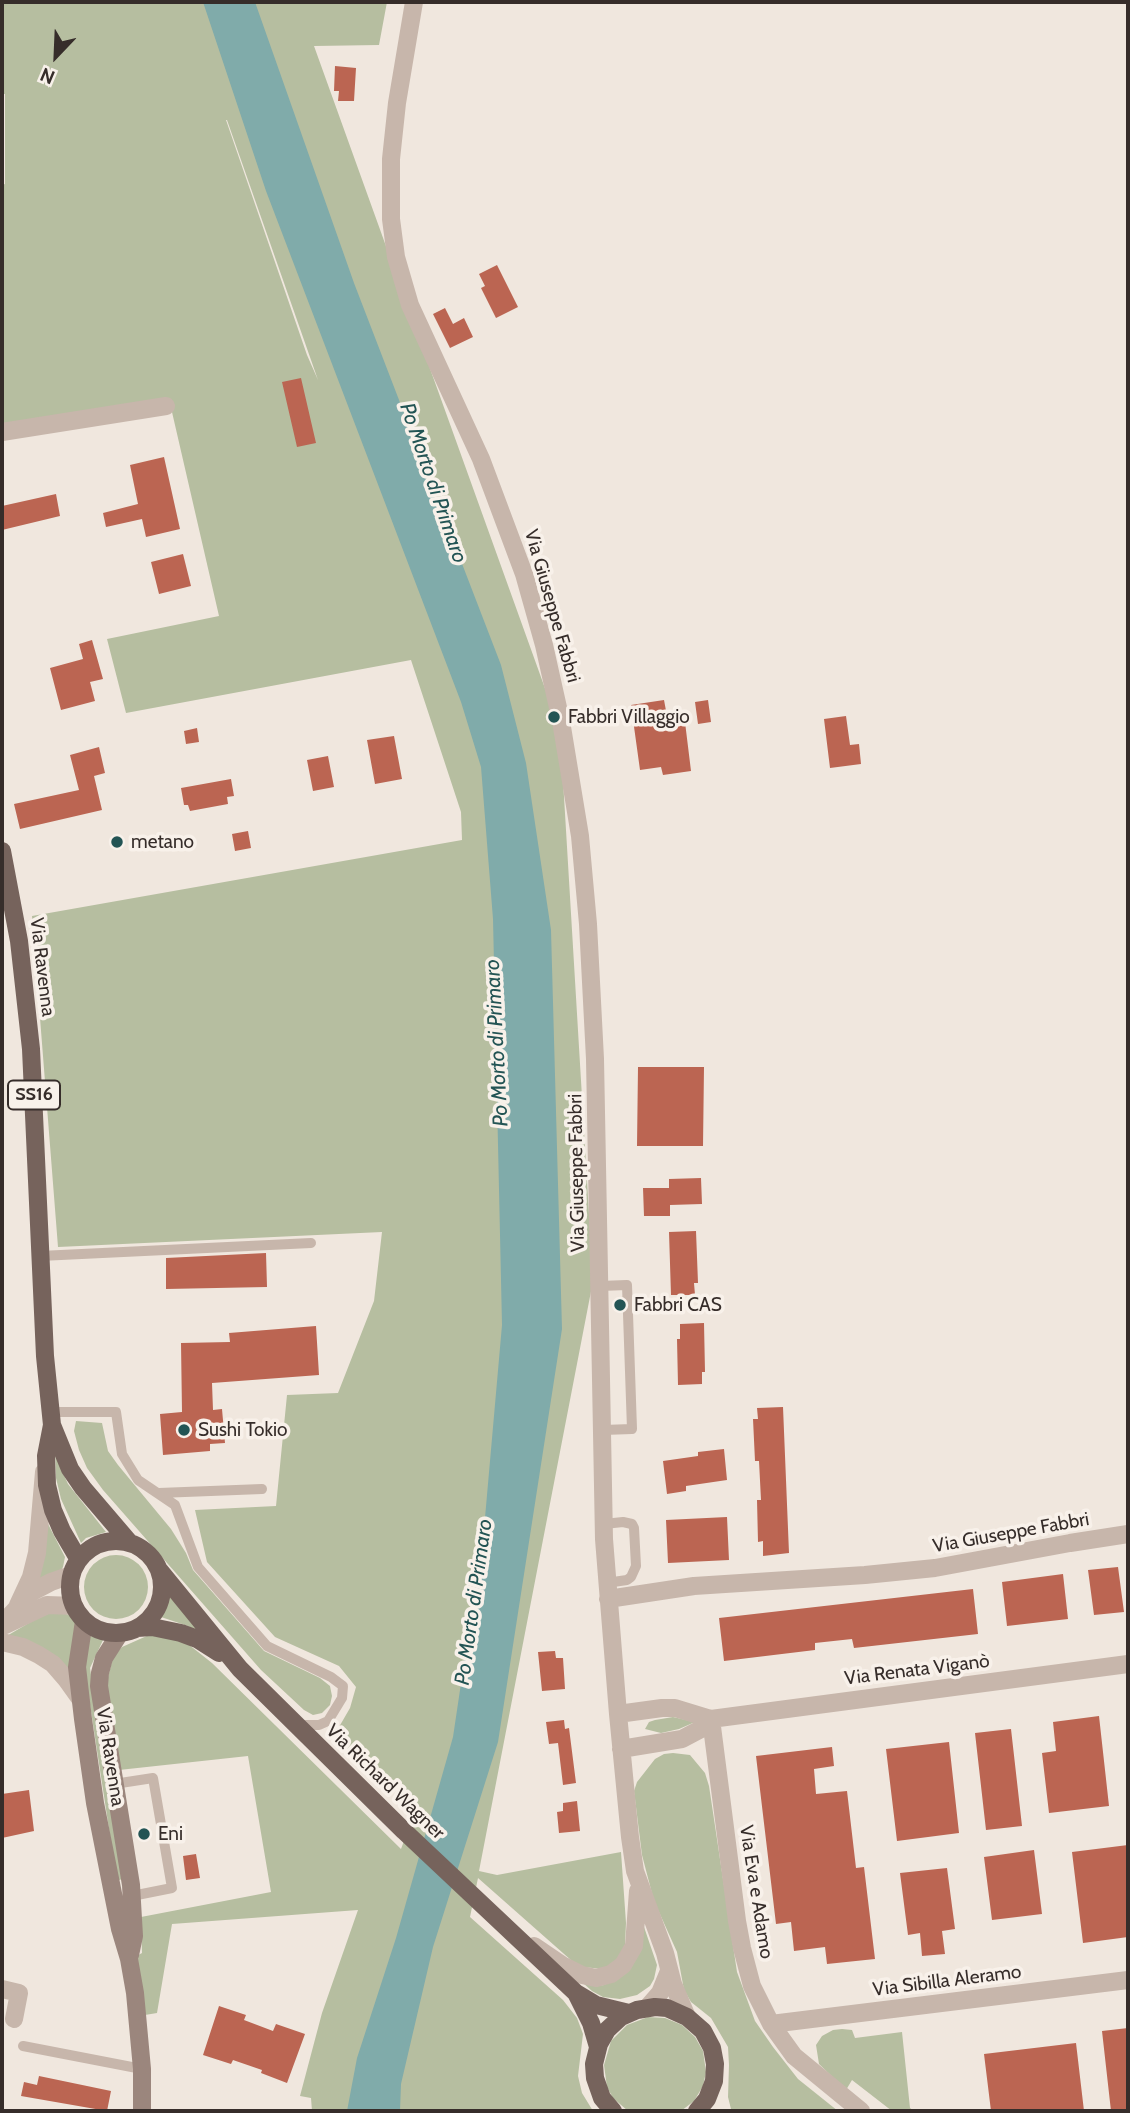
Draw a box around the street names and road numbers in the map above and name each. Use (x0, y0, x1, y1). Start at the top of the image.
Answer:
street label: Via Giuseppe Fabbri (519, 527, 585, 685)
street label: Via Ravenna (25, 916, 59, 1018)
road number: SS16 (8, 1080, 60, 1110)
street label: Via Giuseppe Fabbri (564, 1094, 590, 1252)
street label: Via Giuseppe Fabbri (931, 1508, 1091, 1558)
street label: Via Renata Viganò (843, 1650, 991, 1690)
street label: Via Ravenna (91, 1706, 129, 1808)
street label: Via Richard Wagner (321, 1720, 449, 1844)
street label: Via Eva e Adamo (734, 1824, 778, 1960)
street label: Via Sibilla Aleramo (871, 1961, 1023, 2001)

